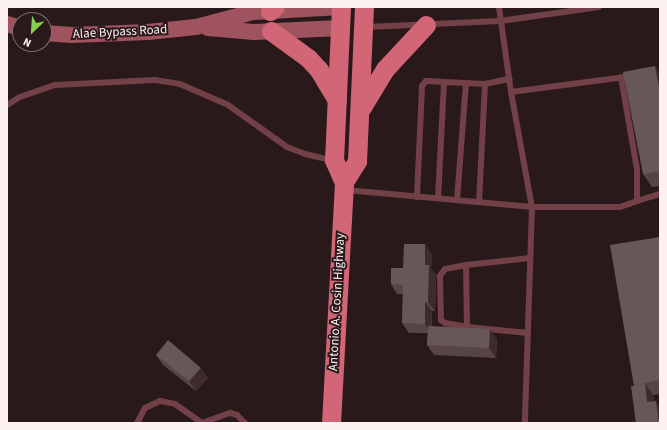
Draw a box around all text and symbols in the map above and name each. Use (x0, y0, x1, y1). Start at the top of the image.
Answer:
north arrow (12, 12, 52, 52)
street label: Alae Bypass Road (72, 22, 168, 42)
text: N (21, 34, 34, 51)
street label: Antonio A. Cosin Highway (326, 233, 348, 371)

